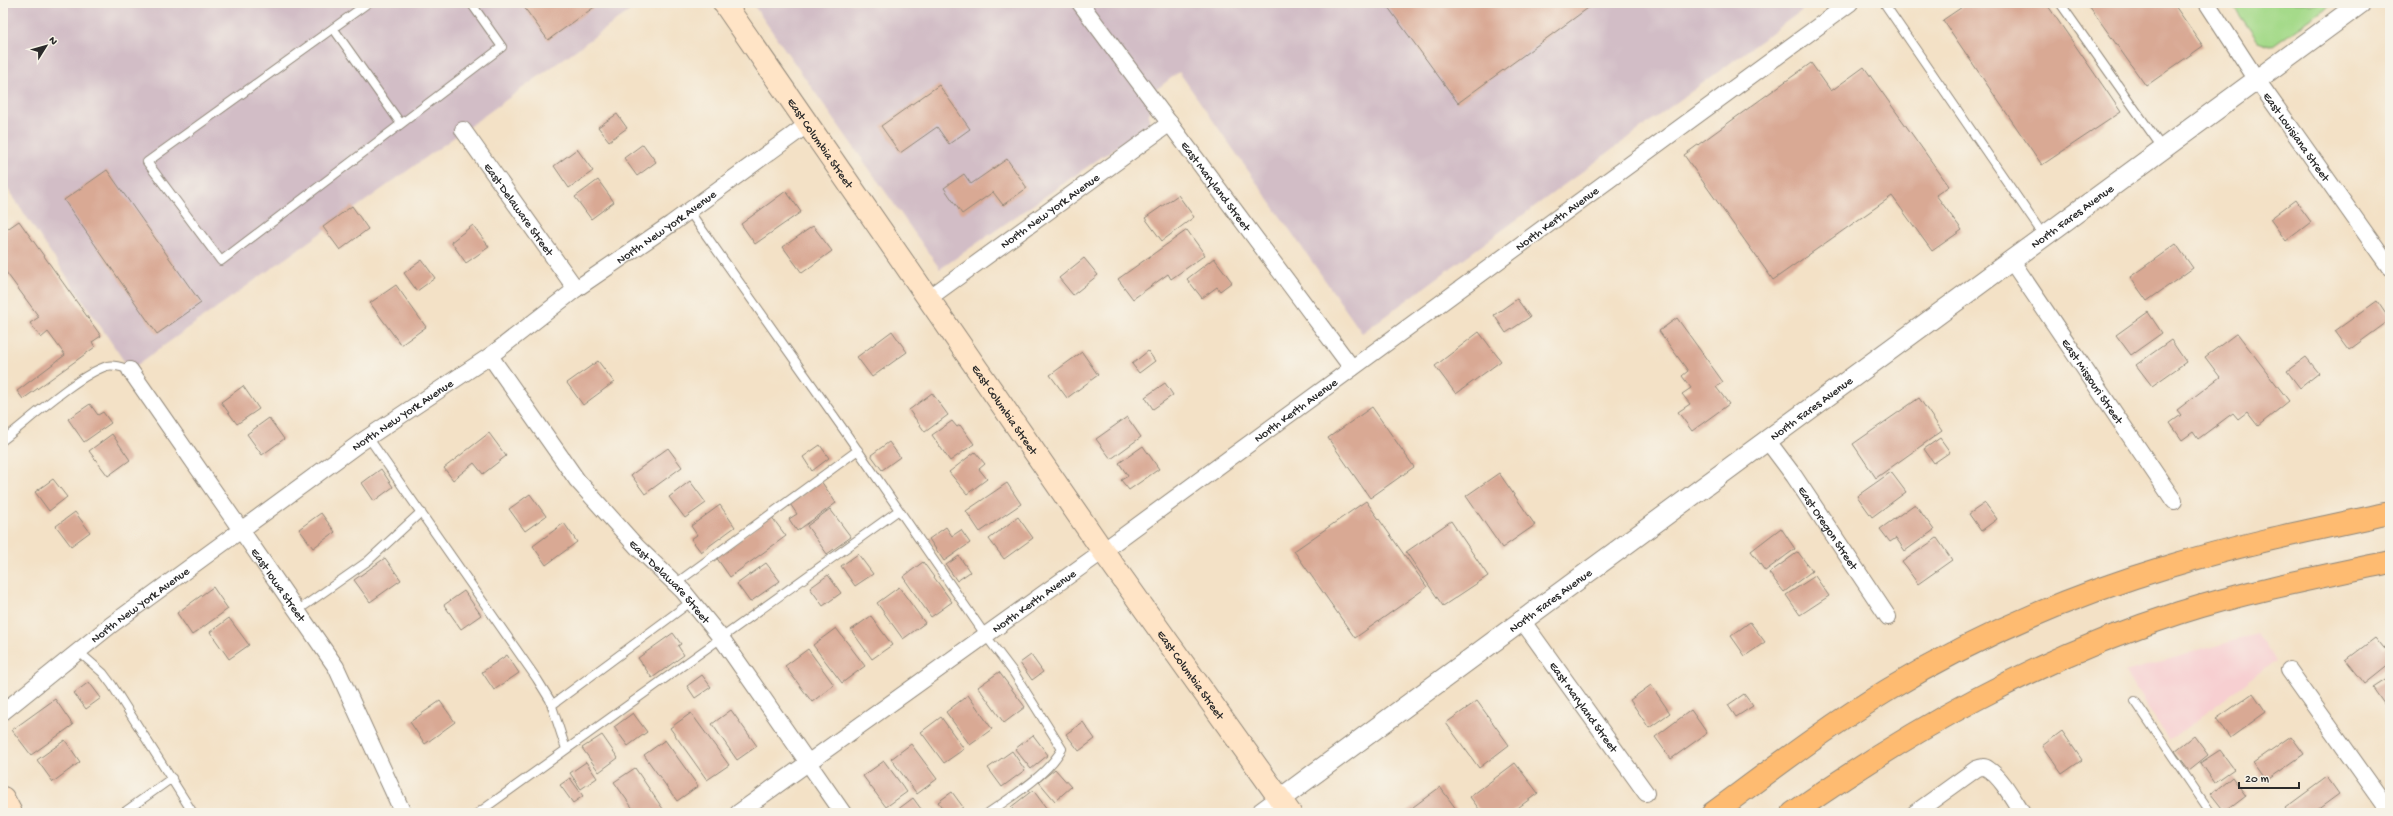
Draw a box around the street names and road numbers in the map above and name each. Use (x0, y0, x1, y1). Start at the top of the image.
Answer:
street label: East Louisiana Street (2259, 90, 2332, 186)
street label: East Columbia Street (783, 96, 856, 193)
street label: East Maryland Street (1177, 139, 1253, 236)
street label: East Delaware Street (480, 161, 556, 260)
street label: North New York Avenue (998, 171, 1104, 253)
street label: North Fares Avenue (2029, 182, 2118, 253)
street label: North Kerth Avenue (1513, 184, 1603, 255)
street label: North New York Avenue (614, 188, 720, 268)
street label: East Missouri Street (2057, 337, 2125, 428)
street label: East Columbia Street (967, 363, 1040, 459)
street label: North Fares Avenue (1768, 374, 1857, 445)
street label: North Kerth Avenue (1252, 376, 1342, 447)
street label: North New York Avenue (350, 377, 457, 455)
street label: East Oregon Street (1794, 484, 1860, 574)
street label: East Delaware Street (625, 538, 712, 628)
street label: East Iowa Street (247, 546, 308, 626)
street label: North New York Avenue (89, 565, 194, 647)
street label: North Fares Avenue (1507, 566, 1596, 637)
street label: North Kerth Avenue (990, 567, 1080, 637)
street label: East Columbia Street (1153, 628, 1227, 724)
street label: East Maryland Street (1545, 660, 1620, 757)

